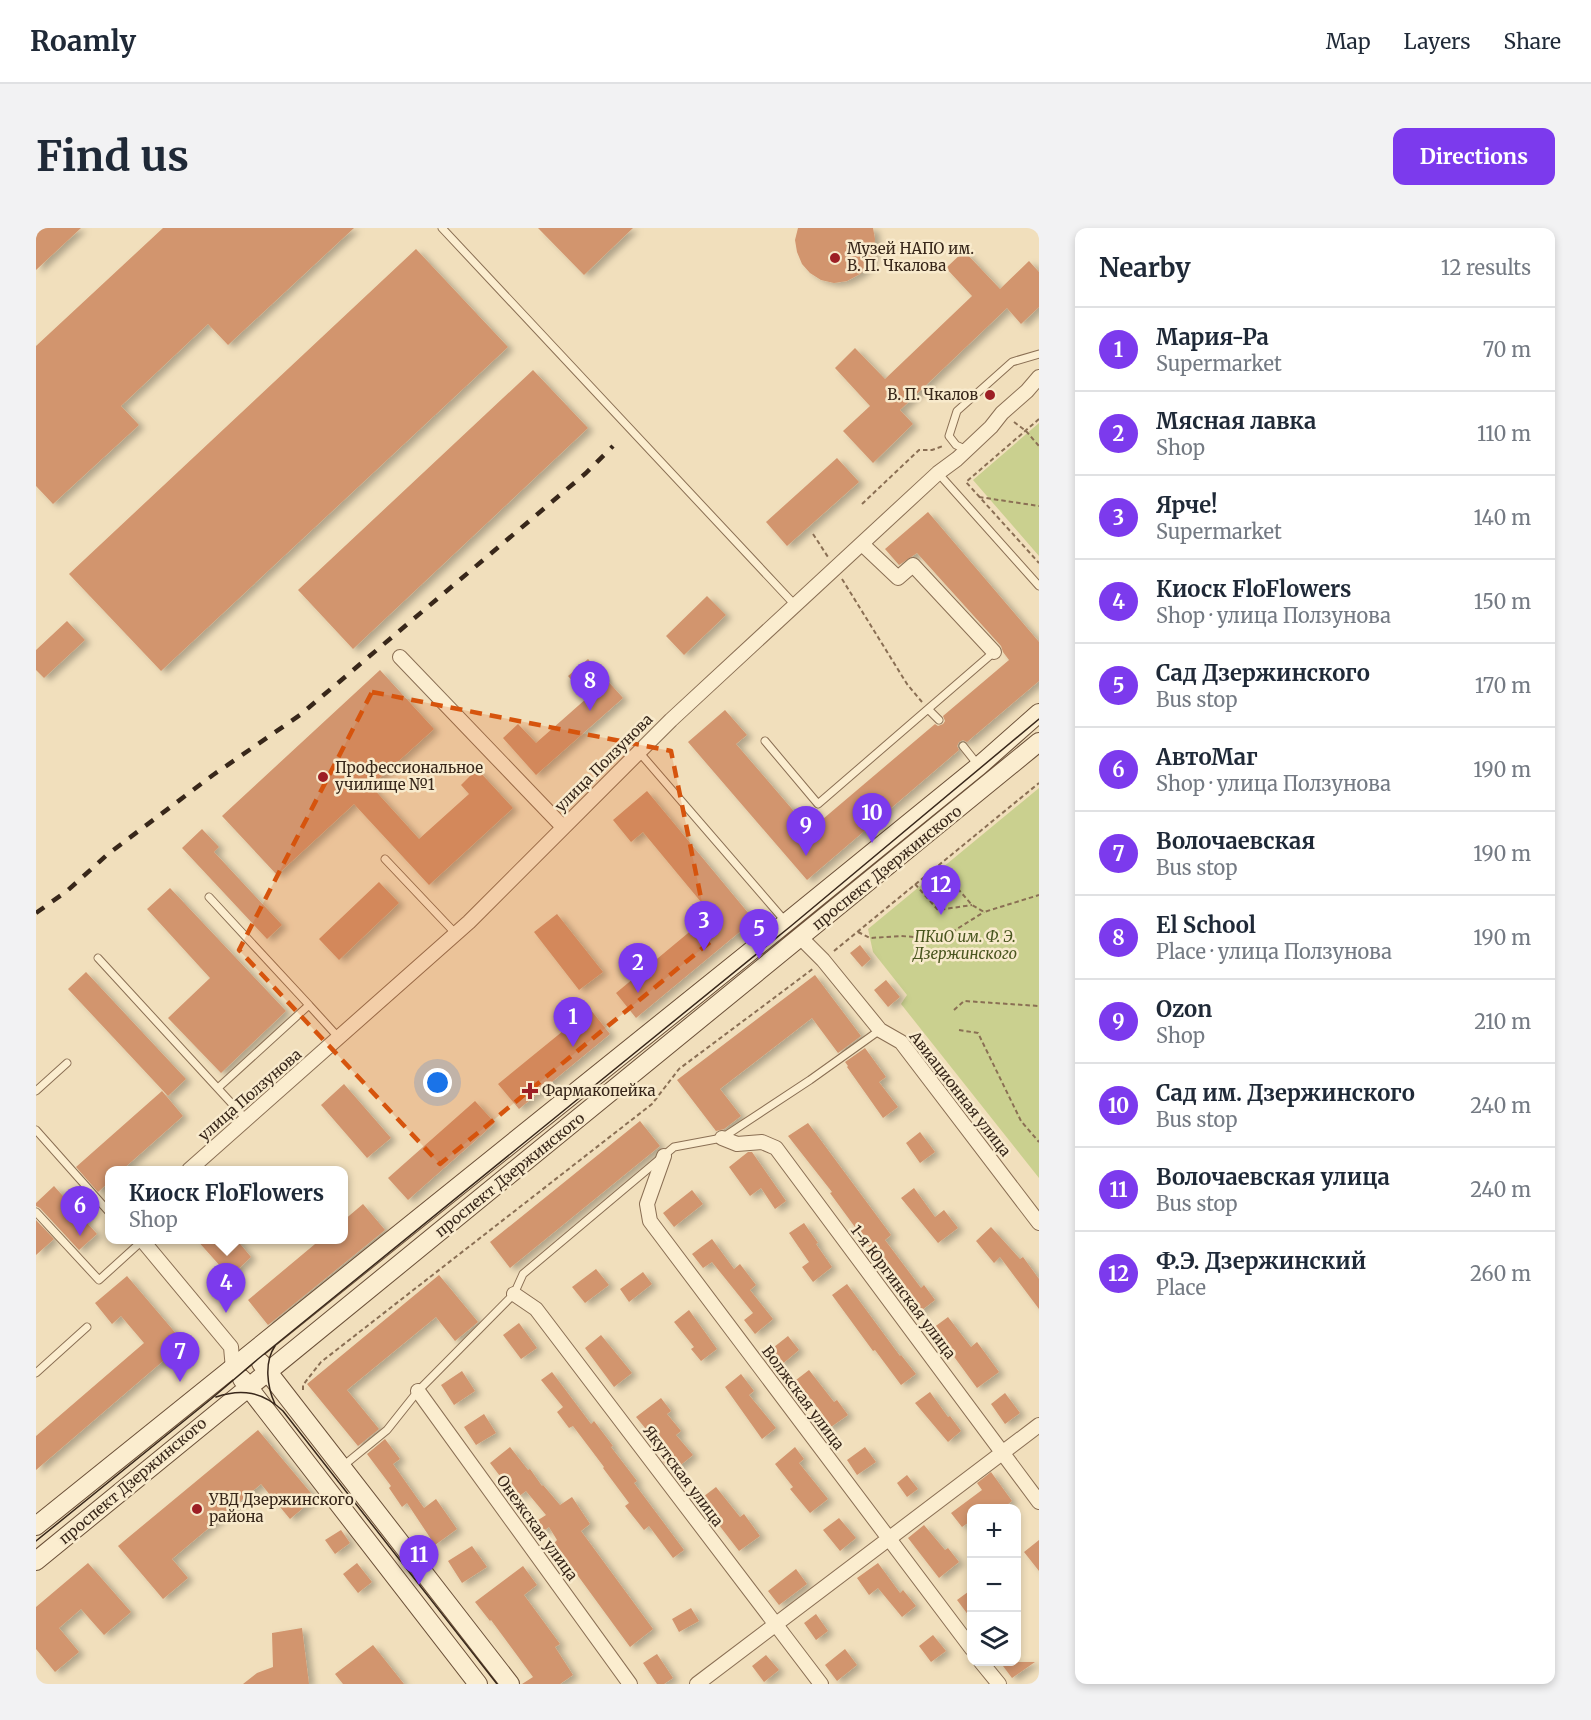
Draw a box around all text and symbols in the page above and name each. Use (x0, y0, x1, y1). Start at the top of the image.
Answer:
text: Roamly (30, 23, 136, 59)
text: Map (1326, 28, 1371, 55)
text: Layers (1404, 28, 1471, 55)
text: Share (1504, 28, 1561, 55)
button: Directions (1393, 128, 1555, 185)
text: Find us (36, 130, 189, 182)
place label: Музей НАПО им. В. П. Чкалова (847, 239, 974, 275)
marker: Музей НАПО им. В. П. Чкалова (828, 251, 842, 265)
text: Nearby (1099, 251, 1191, 284)
text: 12 results (1441, 255, 1531, 280)
text: Мария-Ра (1156, 323, 1269, 351)
text: 1 (1114, 337, 1123, 362)
text: 70 m (1483, 337, 1531, 362)
text: Supermarket (1156, 351, 1282, 376)
place label: В. П. Чкалов (887, 385, 978, 404)
marker: В. П. Чкалов (983, 388, 997, 402)
text: Мясная лавка (1156, 407, 1316, 435)
text: 2 (1113, 421, 1124, 446)
text: 110 m (1477, 421, 1531, 446)
text: Shop (1156, 435, 1205, 460)
text: Ярче! (1156, 491, 1218, 519)
text: 3 (1113, 505, 1124, 530)
text: 140 m (1474, 505, 1531, 530)
text: Supermarket (1156, 519, 1282, 544)
text: Киоск FloFlowers (1156, 575, 1351, 603)
text: 4 (1112, 589, 1125, 614)
text: 150 m (1474, 589, 1531, 614)
text: Shop · улица Ползунова (1156, 603, 1391, 628)
text: Сад Дзержинского (1156, 659, 1370, 687)
pin: 8 (570, 662, 610, 711)
text: 5 (1113, 673, 1124, 698)
text: 170 m (1475, 673, 1531, 698)
text: Bus stop (1156, 687, 1238, 712)
street label: улица Ползунова (551, 710, 657, 816)
text: АвтоМаг (1156, 743, 1258, 771)
text: 6 (1112, 757, 1125, 782)
text: 190 m (1473, 757, 1531, 782)
place label: Профессиональное училище №1 (335, 758, 483, 794)
marker: Профессиональное училище №1 (316, 770, 330, 784)
text: Shop · улица Ползунова (1156, 771, 1391, 796)
pin: 10 (852, 794, 892, 843)
street label: проспект Дзержинского (808, 801, 965, 934)
pin: 9 (786, 806, 826, 856)
text: Волочаевская (1156, 827, 1315, 855)
text: 7 (1113, 841, 1125, 866)
text: 190 m (1473, 841, 1531, 866)
text: Bus stop (1156, 855, 1238, 880)
pin: 12 (922, 866, 960, 915)
pin: 3 (684, 902, 724, 951)
pin: 5 (740, 910, 778, 959)
text: El School (1156, 911, 1256, 939)
text: 8 (1112, 925, 1125, 950)
text: 190 m (1473, 925, 1531, 950)
park label: ПКиО им. Ф. Э. Дзержинского (912, 927, 1017, 963)
text: Place · улица Ползунова (1156, 939, 1392, 964)
pin: 2 (618, 944, 658, 993)
text: Ozon (1156, 995, 1212, 1023)
pin: 1 (554, 998, 592, 1047)
text: 9 (1112, 1009, 1125, 1034)
text: 210 m (1474, 1009, 1531, 1034)
text: Shop (1156, 1023, 1205, 1048)
street label: Авиационная улица (905, 1026, 1015, 1160)
street label: улица Ползунова (194, 1045, 305, 1145)
your location (423, 1068, 452, 1097)
text: Сад им. Дзержинского (1156, 1079, 1415, 1107)
place label: Фармакопейка (542, 1081, 655, 1100)
marker: Фармакопейка (523, 1084, 537, 1098)
text: 10 (1108, 1093, 1129, 1118)
text: 240 m (1470, 1093, 1531, 1118)
text: Bus stop (1156, 1107, 1238, 1132)
street label: проспект Дзержинского (431, 1108, 588, 1241)
text: Волочаевская улица (1156, 1163, 1390, 1191)
popup (105, 1166, 348, 1244)
text: 11 (1110, 1177, 1128, 1202)
text: 240 m (1470, 1177, 1531, 1202)
text: Киоск FloFlowers (129, 1179, 324, 1207)
pin: 6 (60, 1186, 99, 1236)
text: Bus stop (1156, 1191, 1238, 1216)
text: Shop (129, 1207, 178, 1232)
street label: 1-я Юргинская улица (847, 1221, 960, 1362)
text: Ф.Э. Дзержинский (1156, 1247, 1366, 1275)
text: 12 (1108, 1261, 1129, 1286)
text: 260 m (1470, 1261, 1531, 1286)
pin: 4 (206, 1264, 246, 1313)
text: Place (1156, 1275, 1206, 1300)
pin: 7 (160, 1332, 200, 1382)
street label: Волжская улица (758, 1342, 849, 1453)
street label: проспект Дзержинского (55, 1413, 211, 1548)
street label: Якутская улица (639, 1421, 728, 1530)
street label: Онежская улица (493, 1471, 582, 1584)
place label: УВД Дзержинского района (208, 1490, 354, 1526)
marker: УВД Дзержинского района (190, 1502, 204, 1516)
map controls (967, 1504, 1021, 1666)
button: + (967, 1504, 1021, 1558)
pin: 11 (400, 1536, 439, 1585)
button: − (967, 1558, 1021, 1612)
button: layers (967, 1612, 1021, 1666)

